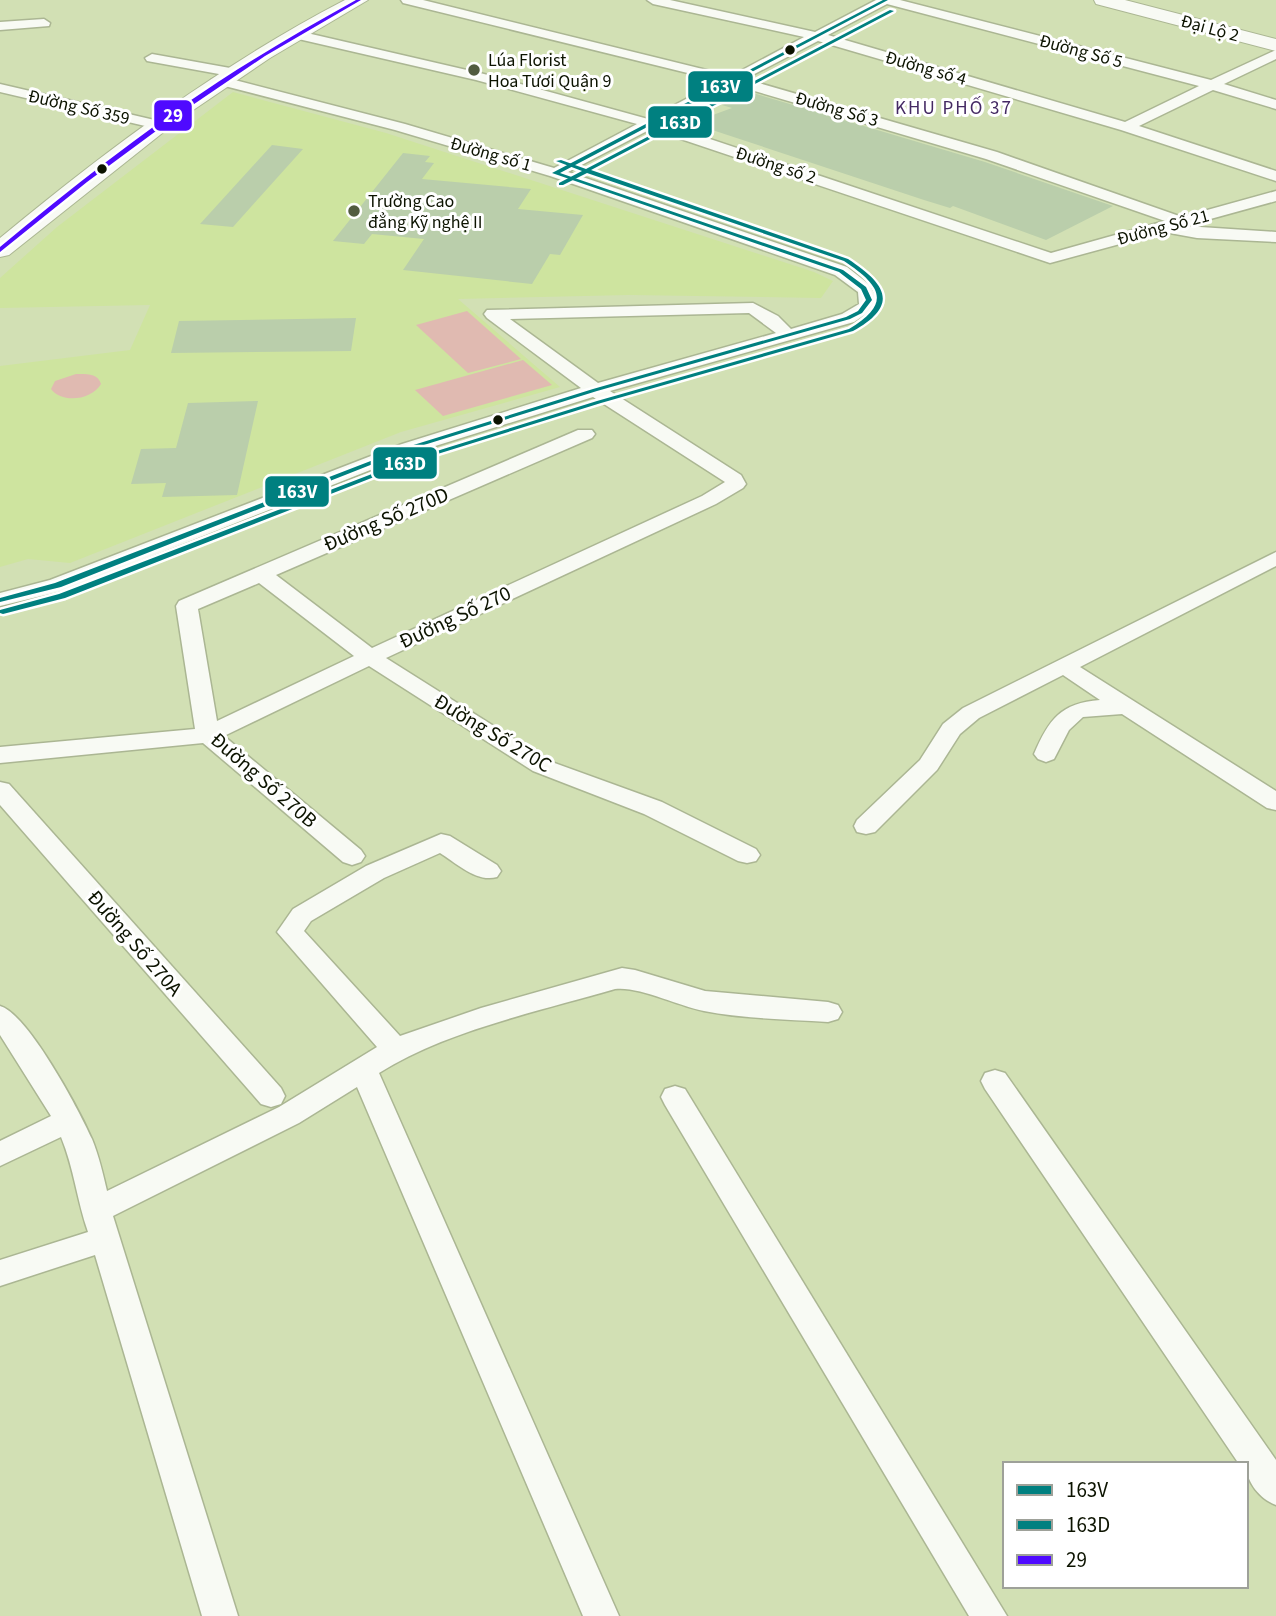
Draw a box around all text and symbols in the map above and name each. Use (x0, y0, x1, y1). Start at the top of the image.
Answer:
street label: Đại Lộ 2 (1178, 9, 1242, 48)
street label: Đường Số 5 (1036, 28, 1125, 75)
unlabelled marker (783, 43, 797, 57)
street label: Đường số 4 (882, 45, 969, 92)
place label: Lúa Florist Hoa Tươi Quận 9 (488, 48, 612, 94)
marker: Lúa Florist Hoa Tươi Quận 9 (466, 62, 482, 78)
line badge: 163V (687, 70, 754, 103)
text: 163V (700, 74, 741, 101)
street label: Đường Số 359 (26, 84, 132, 131)
street label: Đường Số 3 (792, 86, 881, 133)
district label: KHU PHỐ 37 (895, 95, 1013, 122)
line badge: 29 (153, 99, 193, 132)
text: 29 (163, 103, 183, 130)
line badge: 163D (647, 105, 713, 139)
text: 163D (659, 110, 701, 137)
street label: Đường số 1 (447, 131, 534, 178)
street label: Đường số 2 (732, 141, 819, 190)
unlabelled marker (95, 162, 109, 176)
place label: Trường Cao đẳng Kỹ nghệ II (368, 189, 482, 235)
marker: Trường Cao đẳng Kỹ nghệ II (346, 203, 362, 219)
street label: Đường Số 21 (1114, 203, 1212, 252)
unlabelled marker (491, 413, 505, 427)
line badge: 163D (372, 446, 438, 480)
text: 163D (384, 451, 426, 478)
line badge: 163V (264, 475, 330, 508)
text: 163V (277, 479, 318, 506)
street label: Đường Số 270D (319, 479, 453, 559)
street label: Đường Số 270 (394, 578, 516, 656)
street label: Đường Số 270C (428, 686, 558, 780)
street label: Đường Số 270B (204, 725, 324, 835)
street label: Đường Số 270A (80, 883, 190, 1003)
legend (1003, 1462, 1248, 1588)
text: 163V (1066, 1475, 1108, 1505)
text: 163D (1066, 1510, 1110, 1540)
text: 29 (1066, 1545, 1087, 1575)

